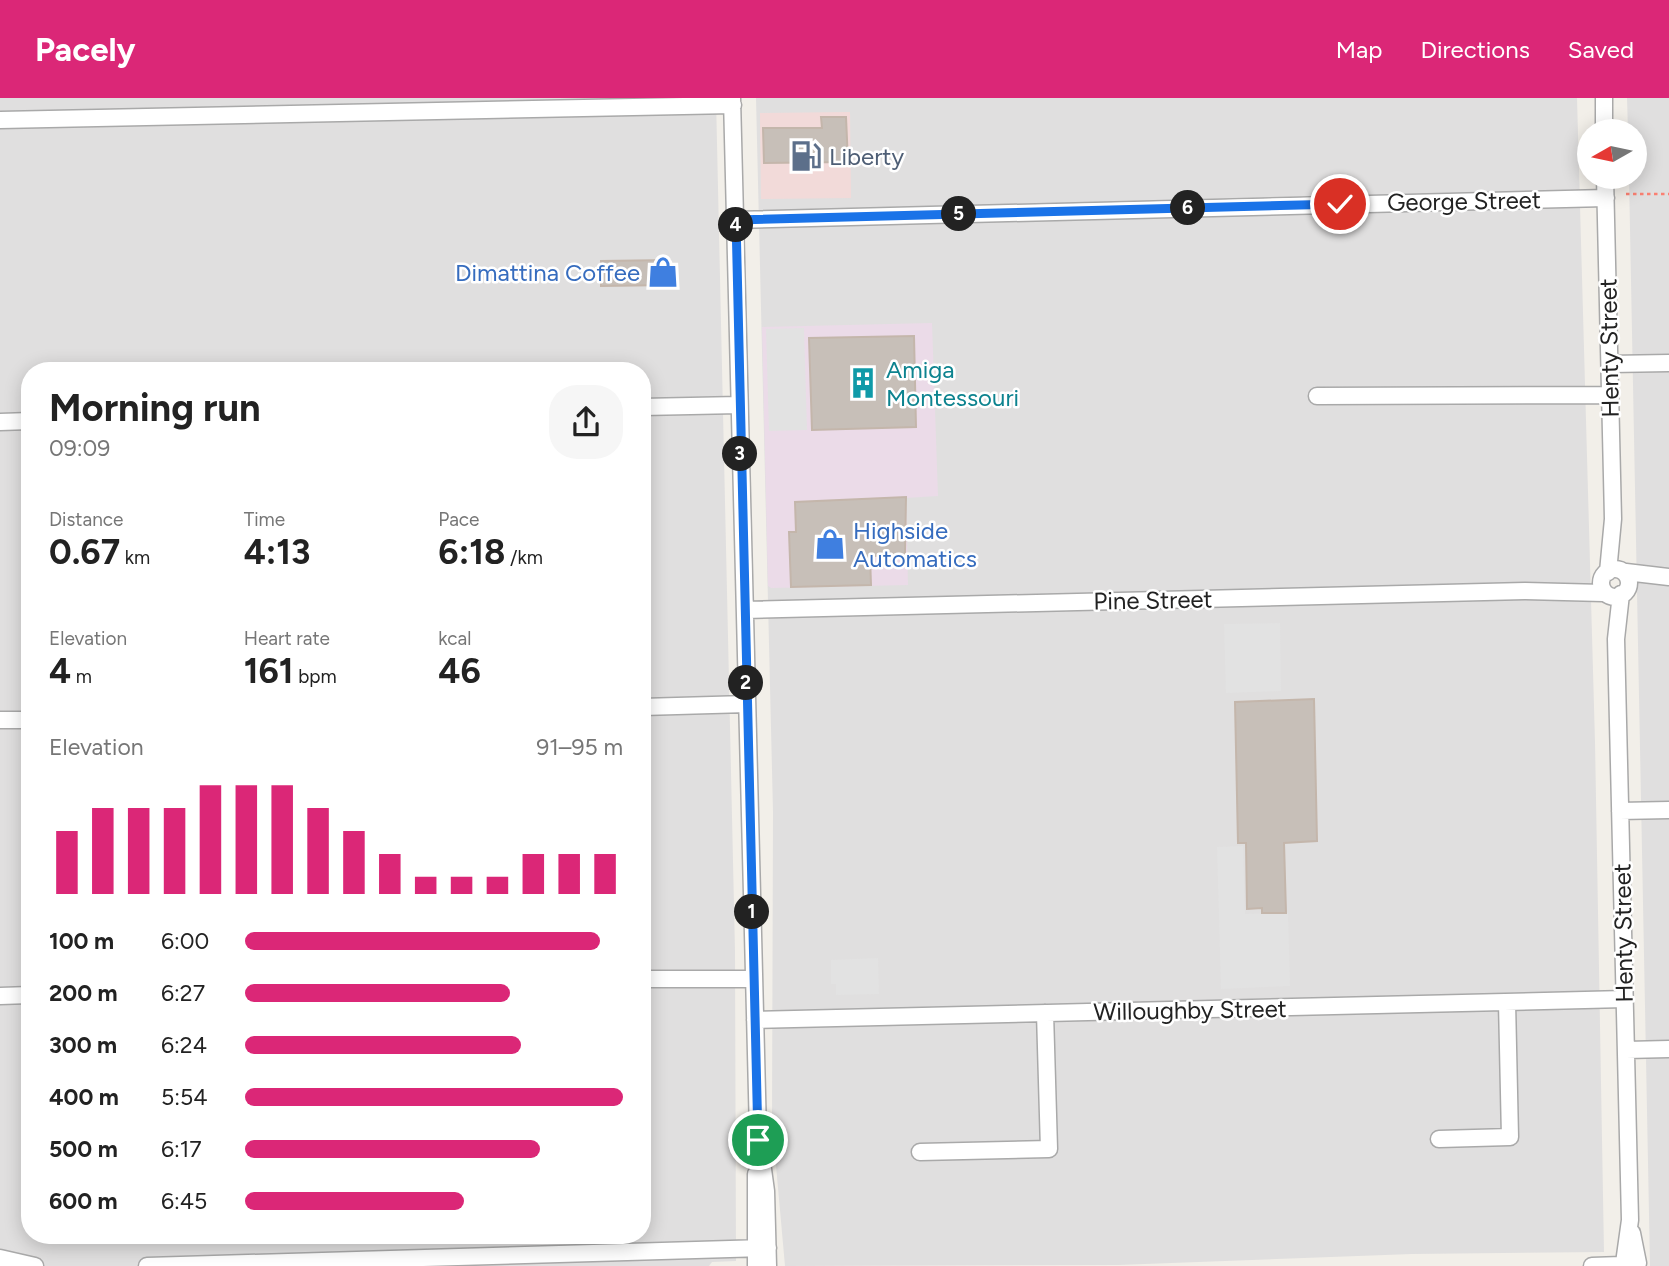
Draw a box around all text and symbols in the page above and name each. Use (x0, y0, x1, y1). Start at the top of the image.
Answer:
text: Pacely (35, 30, 136, 69)
text: Map (1336, 35, 1382, 64)
text: Directions (1420, 35, 1530, 64)
text: Saved (1568, 35, 1634, 64)
north arrow (1577, 119, 1647, 189)
map controls (1577, 119, 1647, 189)
fuel station icon: Liberty (789, 139, 823, 173)
place label: Liberty (829, 142, 904, 171)
pin (1310, 174, 1370, 234)
icon: check (1321, 185, 1359, 223)
street label: George Street (1387, 185, 1541, 217)
pin: 6 (1170, 190, 1206, 226)
text: 6 (1182, 196, 1193, 219)
pin: 5 (942, 197, 976, 232)
text: 5 (953, 202, 964, 225)
pin: 4 (718, 208, 754, 242)
text: 4 (729, 213, 742, 236)
shop icon: Dimattina Coffee (646, 255, 680, 289)
place label: Dimattina Coffee (455, 258, 640, 287)
street label: Henty Street (1593, 278, 1625, 418)
place label: Amiga Montessouri (886, 355, 1019, 412)
building icon: Amiga Montessouri (846, 366, 880, 400)
text: Morning run (49, 385, 261, 431)
button: share (549, 385, 623, 459)
text: 09:09 (49, 434, 110, 462)
pin: 3 (722, 436, 758, 472)
text: 3 (734, 442, 745, 465)
text: Distance (49, 508, 123, 531)
text: Time (244, 508, 285, 531)
text: Pace (438, 508, 479, 531)
place label: Highside Automatics (853, 516, 977, 573)
shop icon: Highside Automatics (813, 527, 847, 561)
text: 0.67 (49, 531, 120, 573)
text: 4:13 (244, 531, 311, 573)
text: 6:18 (438, 531, 505, 573)
text: km (120, 546, 150, 569)
text: /km (505, 546, 543, 569)
street label: Pine Street (1093, 584, 1213, 616)
text: Elevation (49, 627, 127, 650)
text: Heart rate (244, 627, 330, 650)
text: kcal (438, 627, 472, 650)
text: 4 (49, 650, 71, 692)
text: 161 (244, 650, 294, 692)
text: 46 (438, 650, 481, 692)
text: m (71, 665, 92, 688)
text: bpm (294, 665, 337, 688)
pin: 2 (728, 666, 764, 700)
text: 2 (740, 671, 751, 694)
text: Elevation (49, 733, 144, 761)
text: 91–95 m (536, 733, 623, 761)
street label: Henty Street (1607, 863, 1639, 1003)
pin: 1 (734, 894, 770, 930)
text: 1 (747, 900, 756, 923)
text: 100 m (49, 927, 114, 955)
text: 6:00 (161, 927, 209, 955)
text: 200 m (49, 979, 118, 1007)
text: 6:27 (161, 979, 205, 1007)
street label: Willoughby Street (1093, 994, 1287, 1026)
text: 300 m (49, 1031, 117, 1059)
text: 6:24 (161, 1031, 207, 1059)
text: 400 m (49, 1083, 119, 1111)
text: 5:54 (161, 1083, 208, 1111)
pin (728, 1110, 788, 1170)
icon: arrive (739, 1121, 777, 1159)
text: 500 m (49, 1135, 118, 1163)
text: 6:17 (161, 1135, 202, 1163)
text: 600 m (49, 1187, 118, 1215)
text: 6:45 (161, 1187, 207, 1215)

